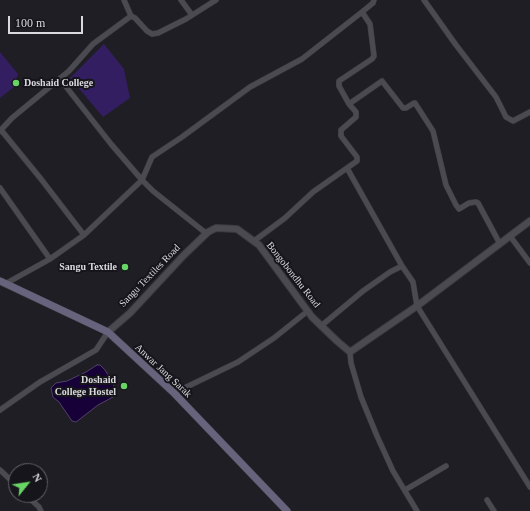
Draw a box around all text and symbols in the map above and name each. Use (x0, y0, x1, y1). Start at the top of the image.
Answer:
scale bar (10, 8, 85, 34)
text: 100 m (15, 16, 45, 30)
place label: Doshaid College (24, 77, 104, 89)
marker: Doshaid College (11, 78, 21, 88)
street label: Bongobondhu Road (259, 234, 327, 316)
street label: Sangu Textiles Road (113, 238, 187, 314)
place label: Sangu Textile (50, 261, 117, 273)
marker: Sangu Textile (120, 262, 130, 272)
street label: Anwar Jang Sarak (129, 339, 197, 403)
place label: Doshaid College Hostel (44, 374, 116, 398)
marker: Doshaid College Hostel (119, 381, 129, 391)
north arrow (8, 463, 48, 503)
text: N (30, 471, 45, 484)

